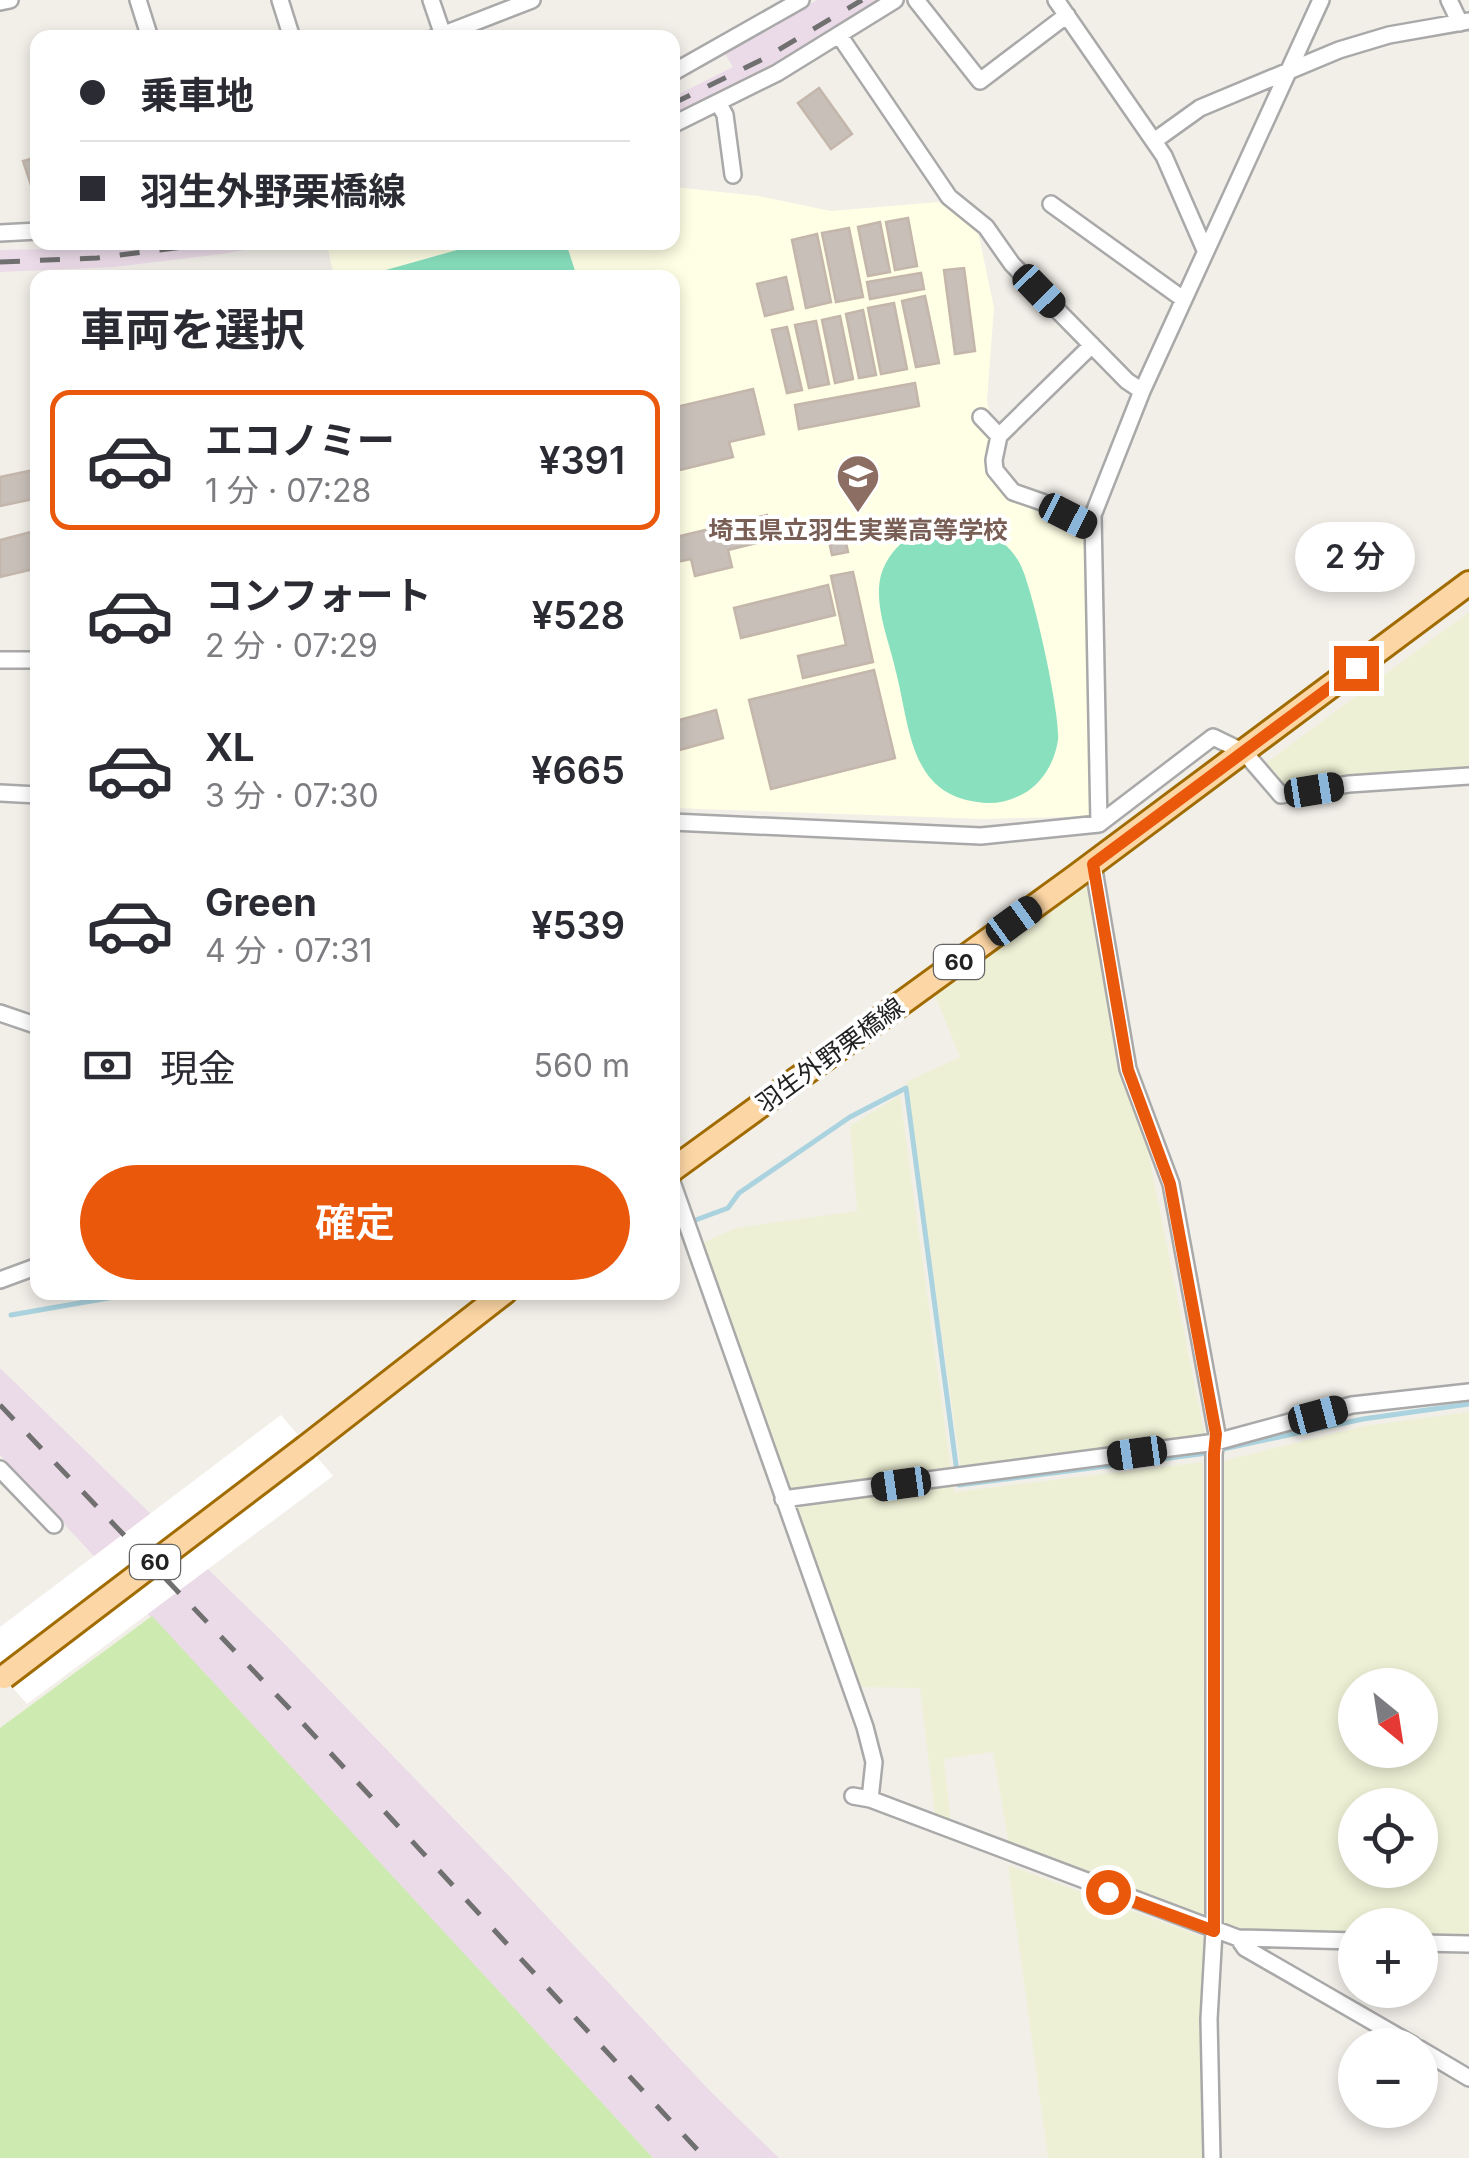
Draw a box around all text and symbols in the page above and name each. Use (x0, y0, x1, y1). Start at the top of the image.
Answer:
text: 乗車地 (140, 72, 254, 118)
text: 羽生外野栗橋線 (140, 168, 406, 214)
car (1007, 259, 1071, 323)
text: 車両を選択 (80, 302, 305, 357)
icon: car (85, 415, 175, 505)
text: エコノミー (205, 417, 395, 463)
text: ¥391 (539, 437, 625, 483)
school or university icon: 埼玉県立羽生実業高等学校 (835, 453, 881, 514)
text: 1 分 · 07:28 (205, 471, 371, 510)
car (1034, 489, 1102, 543)
place label: 埼玉県立羽生実業高等学校 (708, 515, 1008, 545)
callout: 2 分 (1296, 523, 1416, 593)
text: 2 分 (1325, 537, 1385, 576)
icon: car (85, 570, 175, 660)
text: コンフォート (205, 572, 432, 618)
text: ¥528 (532, 592, 625, 638)
text: 2 分 · 07:29 (205, 626, 378, 665)
route end (1334, 646, 1379, 691)
text: XL (205, 724, 255, 770)
icon: car (85, 725, 175, 815)
text: ¥665 (531, 747, 625, 793)
car (1282, 770, 1346, 810)
text: 3 分 · 07:30 (205, 776, 379, 815)
text: Green (205, 879, 317, 925)
icon: car (85, 880, 175, 970)
car (981, 891, 1047, 951)
text: ¥539 (531, 902, 625, 948)
text: 4 分 · 07:31 (205, 931, 373, 970)
road number: 60 (934, 945, 984, 979)
street label: 羽生外野栗橋線 (750, 991, 910, 1119)
icon: cash (80, 1038, 135, 1093)
text: 現金 (160, 1045, 236, 1091)
text: 560 m (533, 1046, 630, 1085)
button: 確定 (80, 1165, 630, 1280)
car (1285, 1393, 1351, 1437)
car (1105, 1434, 1169, 1472)
car (869, 1465, 933, 1503)
road number: 60 (130, 1545, 180, 1579)
north arrow (1338, 1668, 1438, 1768)
map controls (1338, 1668, 1438, 2128)
button: locate (1338, 1788, 1438, 1888)
route start (1086, 1870, 1131, 1915)
button: + (1338, 1908, 1438, 2008)
button: − (1338, 2028, 1438, 2128)

